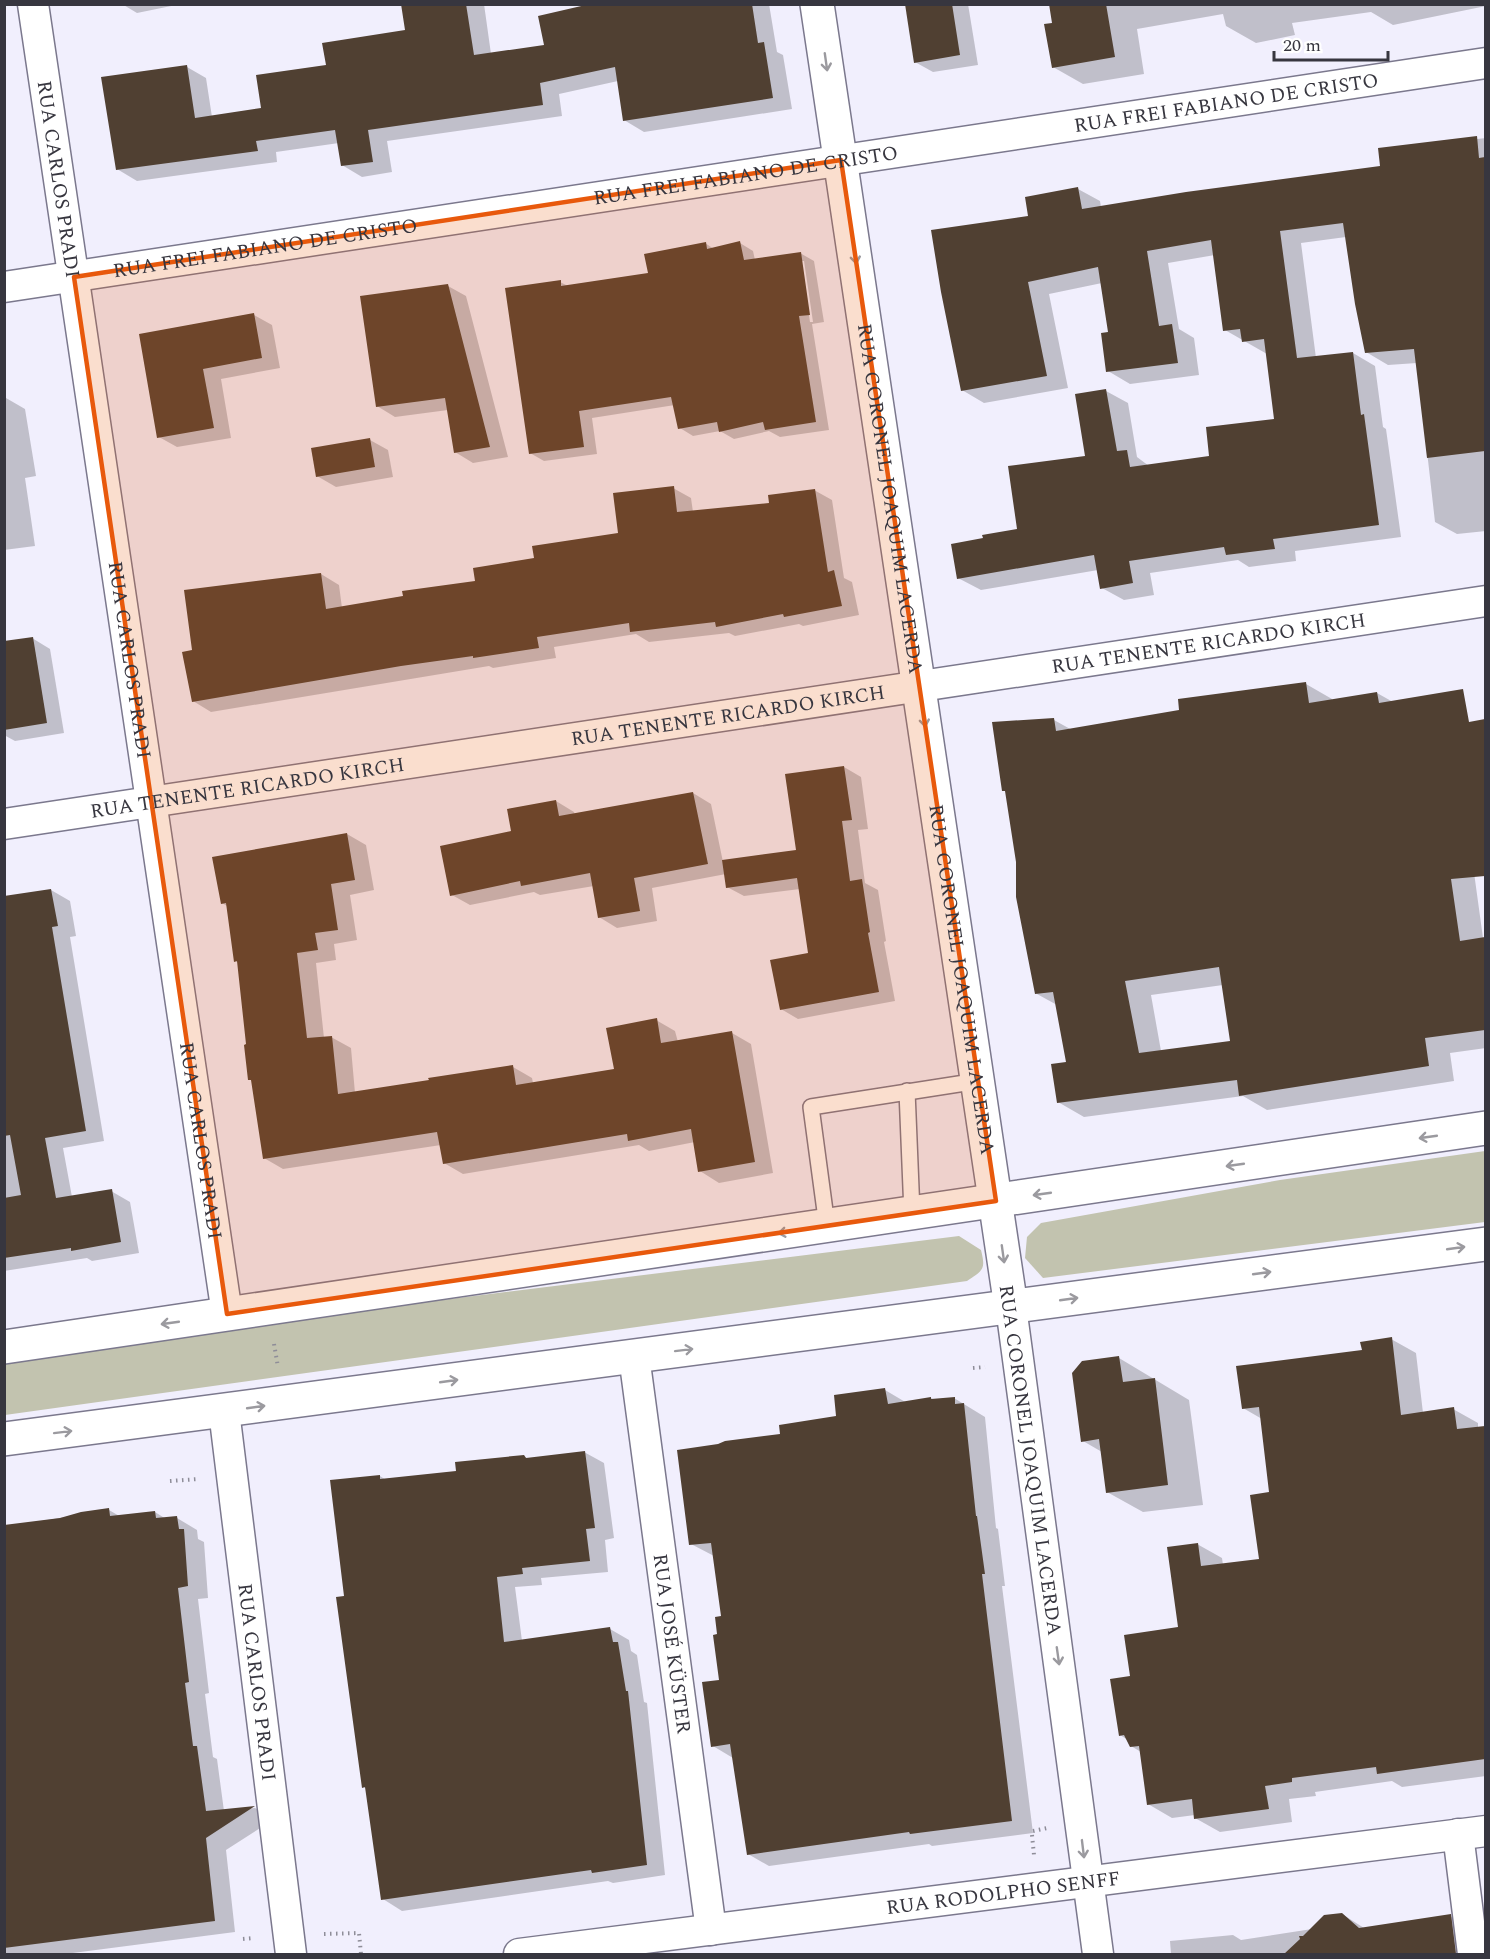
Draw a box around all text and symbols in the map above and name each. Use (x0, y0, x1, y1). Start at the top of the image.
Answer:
scale bar (1274, 24, 1388, 62)
text: 20 m (1283, 32, 1321, 59)
one-way arrow (821, 52, 832, 72)
street label: RUA FREI FABIANO DE CRISTO (1072, 65, 1381, 141)
street label: RUA CARLOS PRADI (29, 78, 87, 280)
street label: RUA FREI FABIANO DE CRISTO (591, 138, 900, 214)
street label: RUA FREI FABIANO DE CRISTO (111, 211, 419, 286)
one-way arrow (849, 245, 860, 265)
street label: RUA CORONEL JOAQUIM LACERDA (849, 321, 931, 676)
street label: RUA CARLOS PRADI (100, 559, 159, 761)
street label: RUA TENENTE RICARDO KIRCH (1049, 605, 1368, 682)
street label: RUA TENENTE RICARDO KIRCH (569, 678, 887, 755)
one-way arrow (918, 708, 929, 728)
street label: RUA TENENTE RICARDO KIRCH (88, 750, 407, 827)
street label: RUA CORONEL JOAQUIM LACERDA (920, 802, 1002, 1157)
street label: RUA CARLOS PRADI (171, 1040, 230, 1242)
one-way arrow (1418, 1131, 1438, 1142)
one-way arrow (1225, 1160, 1245, 1171)
one-way arrow (1032, 1188, 1052, 1199)
one-way arrow (777, 1227, 797, 1238)
one-way arrow (1445, 1242, 1465, 1253)
one-way arrow (998, 1243, 1009, 1263)
one-way arrow (1252, 1268, 1272, 1279)
street label: RUA CORONEL JOAQUIM LACERDA (991, 1283, 1069, 1637)
one-way arrow (1059, 1293, 1078, 1304)
one-way arrow (160, 1317, 180, 1328)
one-way arrow (674, 1344, 694, 1355)
one-way arrow (439, 1375, 459, 1386)
one-way arrow (245, 1401, 265, 1412)
one-way arrow (52, 1426, 72, 1437)
street label: RUA JOSÉ KÜSTER (645, 1552, 699, 1736)
street label: RUA CARLOS PRADI (229, 1581, 284, 1783)
one-way arrow (1052, 1646, 1063, 1666)
one-way arrow (1078, 1839, 1089, 1859)
street label: RUA RODOLPHO SENFF (884, 1864, 1122, 1923)

